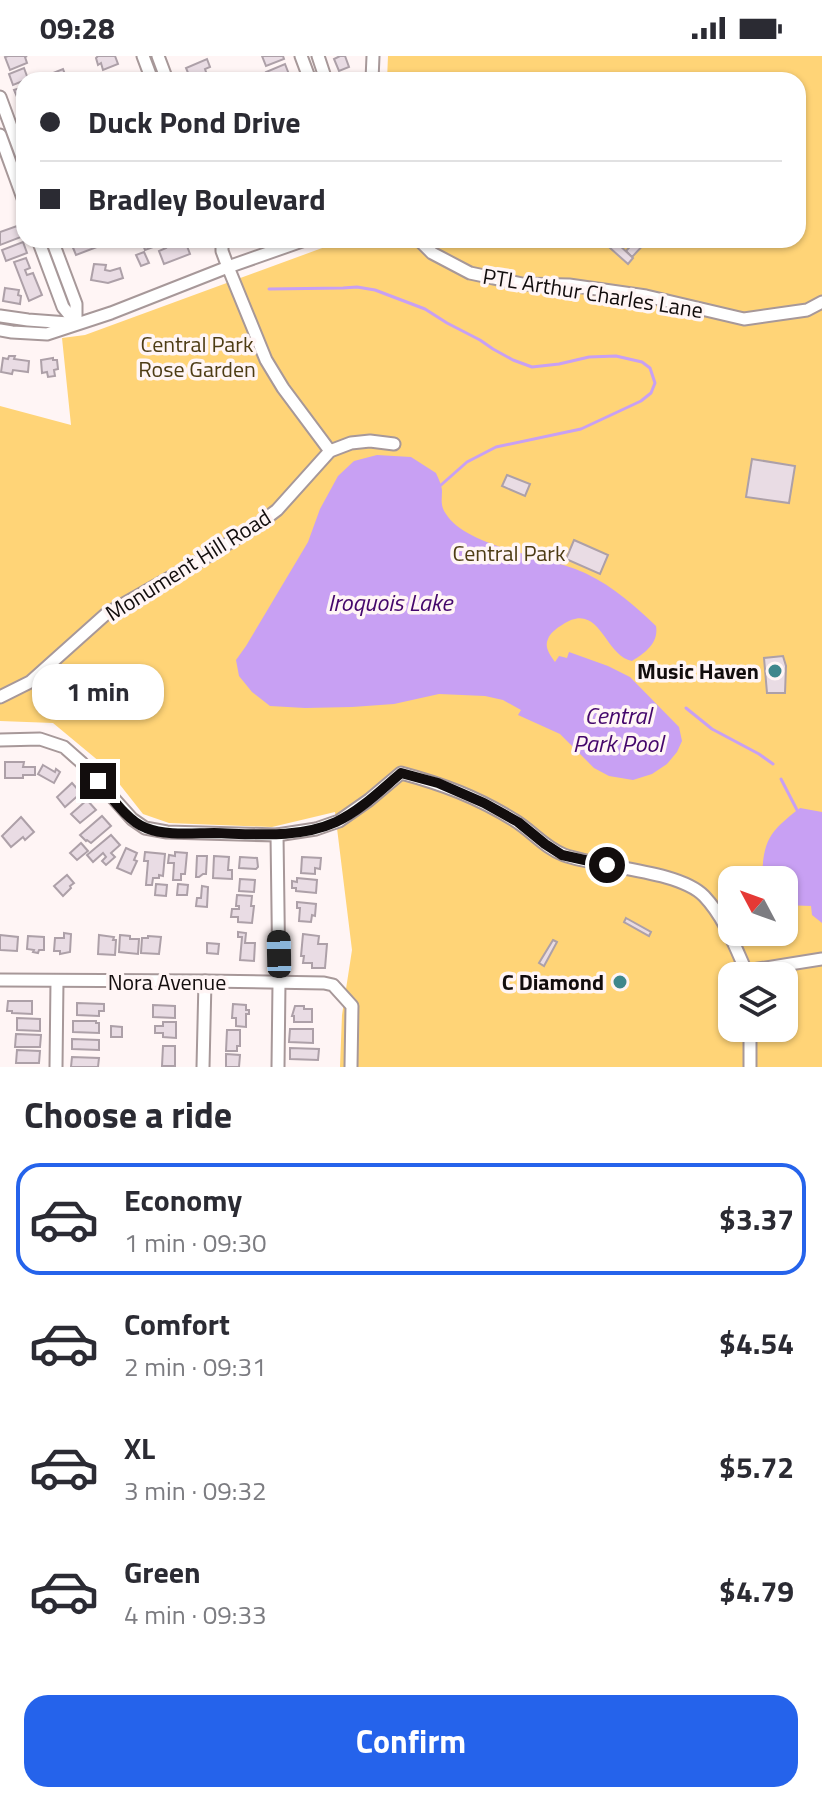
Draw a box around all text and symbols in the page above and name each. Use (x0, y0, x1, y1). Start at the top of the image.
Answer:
text: 09:28 (40, 5, 115, 51)
text: Duck Pond Drive (88, 99, 301, 145)
text: Bradley Boulevard (88, 176, 326, 222)
street label: PTL Arthur Charles Lane (480, 259, 706, 327)
park label: Central Park Rose Garden (138, 327, 256, 386)
street label: Monument Hill Road (99, 500, 277, 630)
park label: Central Park (453, 536, 566, 570)
water label: Iroquois Lake (328, 584, 454, 620)
place label: Music Haven (637, 654, 759, 688)
marker: Music Haven (766, 662, 784, 680)
callout: 1 min (32, 665, 164, 721)
text: 1 min (66, 672, 130, 711)
water label: Central Park Pool (573, 697, 666, 761)
route end (80, 763, 116, 799)
route start (589, 847, 625, 883)
north arrow (718, 866, 798, 946)
map controls (718, 866, 798, 1042)
car (267, 930, 291, 978)
button: layers (718, 962, 798, 1042)
street label: Nora Avenue (108, 965, 226, 999)
place label: C Diamond (502, 965, 604, 999)
marker: C Diamond (611, 973, 629, 991)
text: Choose a ride (24, 1087, 232, 1142)
text: Economy (124, 1177, 242, 1223)
icon: car (28, 1183, 100, 1255)
text: $3.37 (719, 1196, 794, 1242)
text: 1 min · 09:30 (124, 1223, 267, 1262)
text: Comfort (124, 1301, 230, 1347)
icon: car (28, 1307, 100, 1379)
text: $4.54 (719, 1320, 794, 1366)
text: 2 min · 09:31 (124, 1347, 267, 1386)
text: XL (124, 1425, 155, 1471)
icon: car (28, 1431, 100, 1503)
text: $5.72 (719, 1444, 794, 1490)
text: 3 min · 09:32 (124, 1471, 267, 1510)
text: Green (124, 1549, 201, 1595)
icon: car (28, 1555, 100, 1627)
text: $4.79 (719, 1568, 794, 1614)
text: 4 min · 09:33 (124, 1595, 267, 1634)
button: Confirm (24, 1695, 798, 1787)

